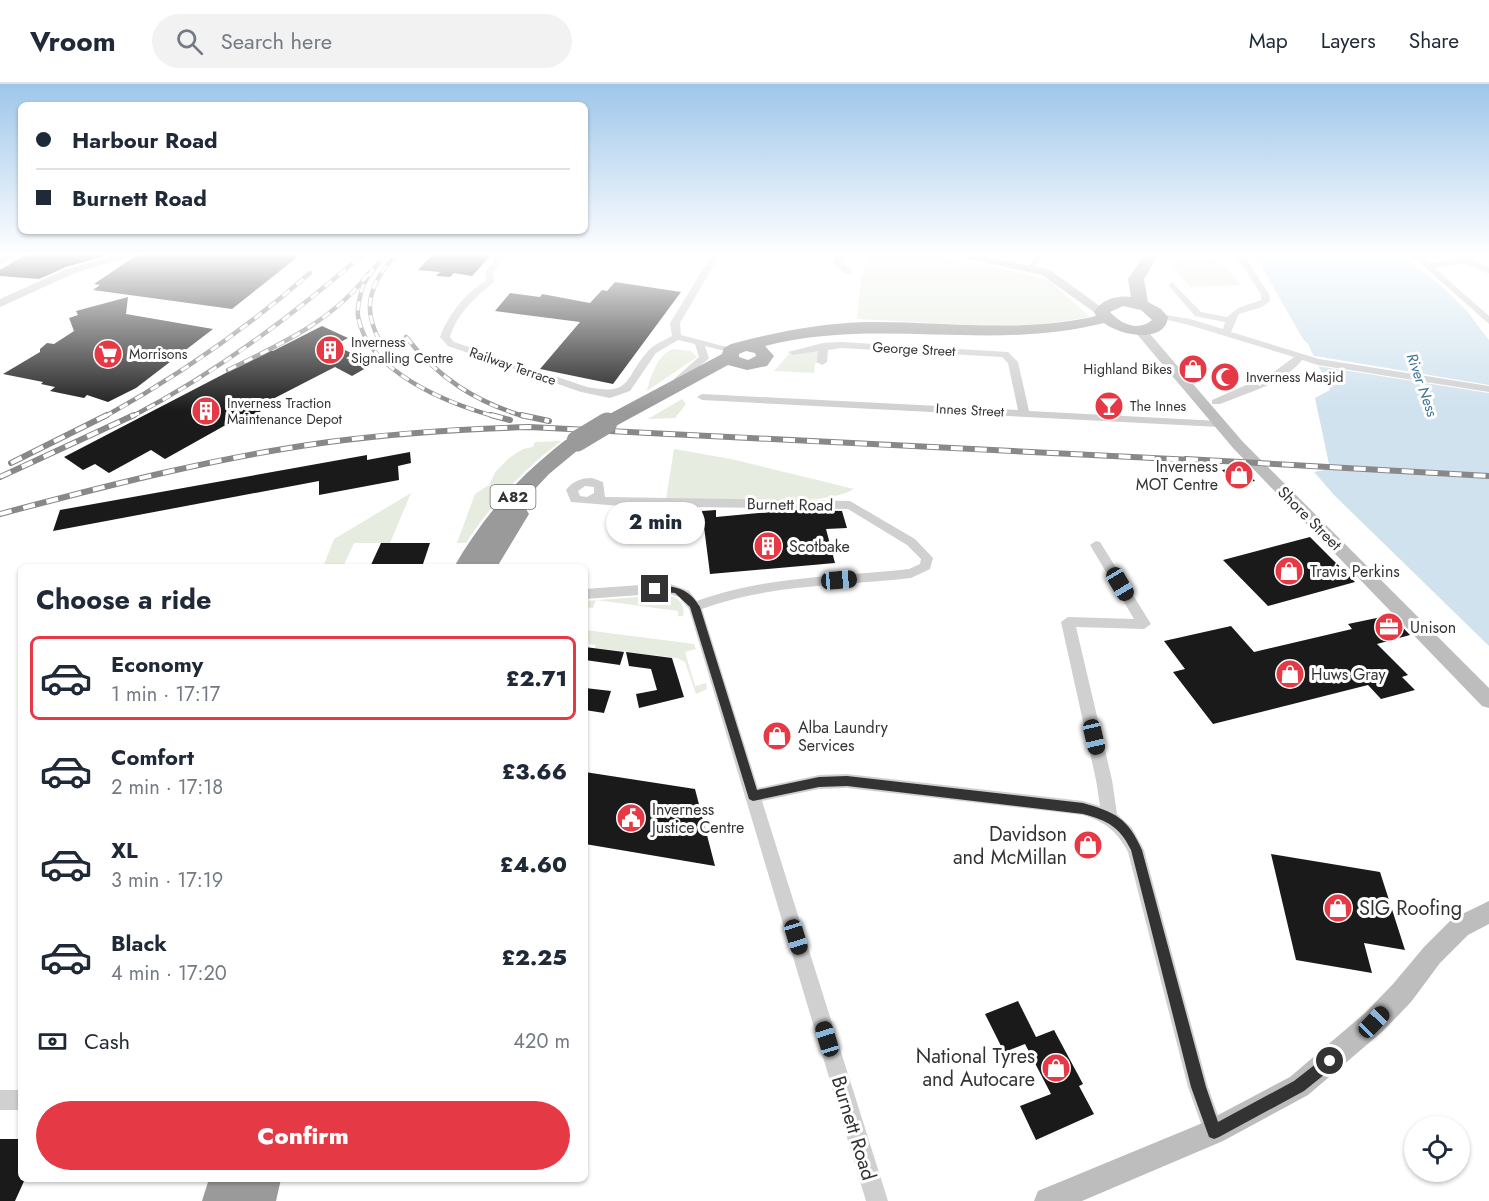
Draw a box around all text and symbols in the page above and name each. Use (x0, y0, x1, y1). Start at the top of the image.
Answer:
search box (152, 14, 572, 68)
text: Vroom (30, 21, 116, 62)
icon: search (173, 25, 206, 58)
text: Search here (221, 25, 332, 57)
text: Map (1249, 26, 1288, 56)
text: Layers (1321, 26, 1376, 56)
text: Share (1409, 26, 1459, 56)
text: Harbour Road (72, 124, 218, 156)
text: Burnett Road (72, 182, 207, 214)
place label: Inverness Signalling Centre (351, 332, 453, 368)
building icon: Inverness Signalling Centre (314, 334, 346, 366)
street label: George Street (872, 337, 957, 361)
supermarket icon: Morrisons (92, 338, 124, 370)
street label: Railway Terrace (467, 342, 559, 390)
place label: Morrisons (129, 344, 188, 364)
water label: River Ness (1401, 350, 1443, 420)
shop icon: Highland Bikes (1177, 353, 1209, 385)
place label: Highland Bikes (1083, 359, 1172, 379)
mosque icon: Inverness Masjid (1209, 361, 1241, 393)
place label: Inverness Masjid (1246, 367, 1344, 387)
bar icon: The Innes (1093, 390, 1125, 422)
place label: Inverness Traction Maintenance Depot (227, 393, 343, 429)
building icon: Inverness Traction Maintenance Depot (190, 395, 222, 427)
place label: The Innes (1130, 396, 1187, 416)
street label: Innes Street (935, 398, 1005, 422)
place label: Inverness MOT Centre (1136, 455, 1218, 496)
shop icon: Inverness MOT Centre (1223, 459, 1255, 491)
street label: Shore Street (1272, 481, 1347, 556)
road number: A82 (490, 485, 536, 509)
street label: Burnett Road (747, 492, 833, 517)
callout: 2 min (606, 502, 704, 544)
text: 2 min (629, 508, 682, 537)
building icon: Scotbake (752, 530, 784, 562)
place label: Scotbake (789, 535, 850, 558)
shop icon: Travis Perkins (1273, 555, 1305, 587)
place label: Travis Perkins (1310, 560, 1400, 583)
car (1103, 564, 1137, 604)
car (820, 569, 858, 591)
route end (641, 575, 668, 602)
text: Choose a ride (36, 580, 211, 619)
office icon: Unison (1373, 611, 1405, 643)
place label: Unison (1410, 616, 1456, 639)
text: Economy (111, 648, 203, 680)
icon: car (39, 651, 93, 705)
shop icon: Huws Gray (1274, 658, 1306, 690)
text: £2.71 (506, 662, 567, 694)
place label: Huws Gray (1311, 663, 1386, 686)
text: 1 min · 17:17 (111, 680, 220, 709)
place label: Alba Laundry Services (798, 716, 889, 757)
car (1081, 717, 1107, 757)
shop icon: Alba Laundry Services (761, 720, 793, 752)
text: Comfort (111, 741, 194, 773)
icon: car (39, 744, 93, 798)
text: £3.66 (502, 755, 567, 787)
text: 2 min · 17:18 (111, 773, 223, 802)
place label: Inverness Justice Centre (650, 798, 744, 839)
public building icon: Inverness Justice Centre (615, 802, 647, 834)
place label: Davidson and McMillan (953, 820, 1067, 872)
shop icon: Davidson and McMillan (1072, 829, 1104, 861)
text: XL (111, 834, 138, 866)
icon: car (39, 837, 93, 891)
text: £4.60 (500, 848, 567, 880)
text: 3 min · 17:19 (111, 866, 223, 895)
shop icon: SIG Roofing (1322, 892, 1354, 924)
place label: SIG Roofing (1359, 894, 1462, 923)
car (782, 917, 810, 957)
text: Black (111, 927, 167, 959)
icon: car (39, 930, 93, 984)
text: £2.25 (501, 941, 567, 973)
text: 4 min · 17:20 (111, 959, 227, 988)
car (1355, 1003, 1393, 1041)
car (813, 1019, 841, 1059)
icon: cash (36, 1025, 69, 1058)
text: Cash (84, 1025, 130, 1057)
text: 420 m (513, 1027, 570, 1056)
place label: National Tyres and Autocare (916, 1042, 1035, 1094)
route start (1316, 1047, 1343, 1074)
shop icon: National Tyres and Autocare (1040, 1052, 1072, 1084)
street label: Burnett Road (824, 1072, 883, 1184)
button: Confirm (36, 1101, 570, 1170)
map controls (1404, 1116, 1470, 1182)
button: locate (1404, 1116, 1470, 1182)

